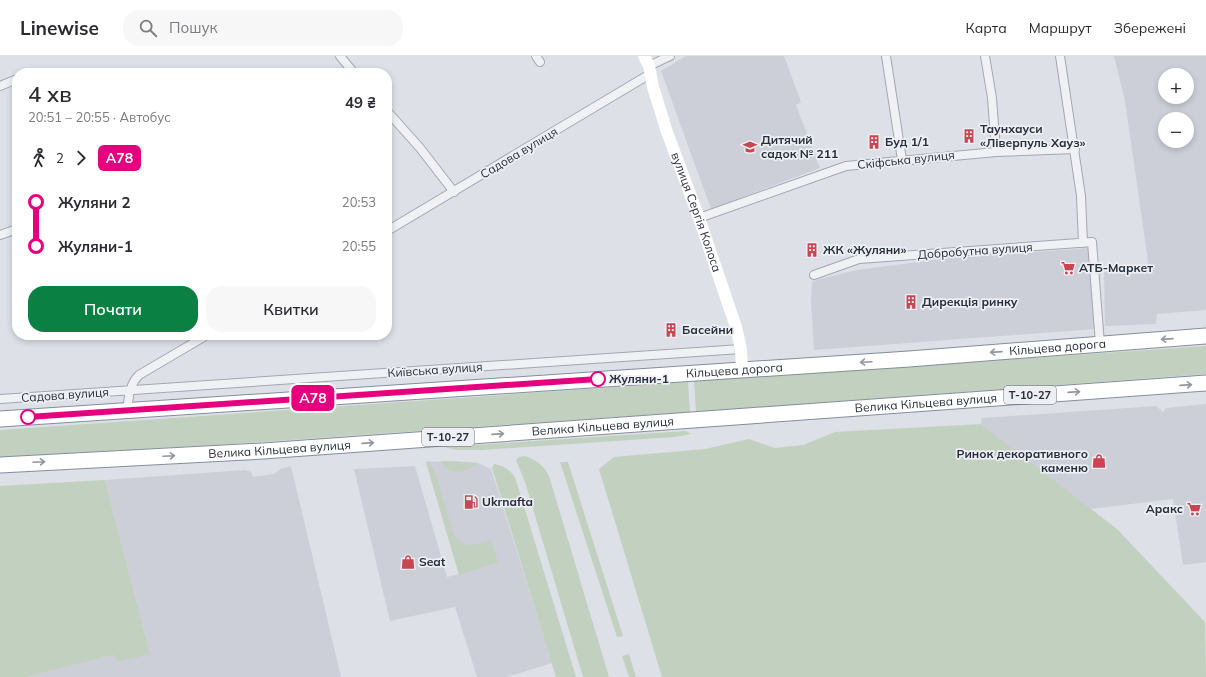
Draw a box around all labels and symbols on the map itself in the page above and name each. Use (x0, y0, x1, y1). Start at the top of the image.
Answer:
place label: Таунхауси «Ліверпуль Хауз» (980, 121, 1086, 150)
street label: Садова вулиця (477, 124, 560, 182)
building icon: Таунхауси «Ліверпуль Хауз» (961, 128, 977, 144)
place label: Дитячий садок № 211 (761, 132, 838, 161)
building icon: Буд 1/1 (866, 134, 882, 150)
place label: Буд 1/1 (885, 134, 929, 149)
school or university icon: Дитячий садок № 211 (742, 139, 758, 155)
street label: Скіфська вулиця (856, 147, 955, 172)
street label: вулиця Сергія Колоса (668, 150, 725, 274)
street label: Добробутна вулиця (917, 239, 1033, 262)
building icon: ЖК «Жуляни» (804, 242, 820, 258)
place label: ЖК «Жуляни» (823, 242, 906, 257)
supermarket icon: АТБ-Маркет (1060, 260, 1076, 276)
place label: АТБ-Маркет (1079, 260, 1153, 275)
building icon: Дирекція ринку (903, 294, 919, 310)
place label: Дирекція ринку (922, 294, 1018, 309)
building icon: Басейни (663, 322, 679, 338)
place label: Басейни (682, 322, 733, 337)
street label: Кільцева дорога (1009, 336, 1106, 358)
one-way arrow (1161, 336, 1174, 343)
one-way arrow (990, 349, 1003, 356)
one-way arrow (860, 358, 873, 365)
street label: Київська вулиця (387, 359, 483, 380)
street label: Кільцева дорога (686, 359, 783, 381)
marker: Жуляни-1 (590, 371, 606, 387)
place label: Жуляни-1 (609, 371, 669, 386)
one-way arrow (1179, 381, 1192, 388)
street label: Садова вулиця (21, 384, 109, 405)
line badge: А78 (290, 385, 336, 411)
road number: Т-10-27 (1004, 386, 1056, 404)
one-way arrow (1067, 389, 1080, 396)
street label: Велика Кільцева вулиця (854, 390, 998, 415)
unlabelled marker (20, 409, 36, 425)
street label: Велика Кільцева вулиця (531, 413, 674, 439)
road number: Т-10-27 (422, 428, 474, 446)
one-way arrow (491, 430, 504, 438)
street label: Велика Кільцева вулиця (208, 437, 351, 461)
one-way arrow (361, 440, 374, 447)
place label: Ринок декоративного каменю (957, 446, 1088, 475)
one-way arrow (162, 452, 175, 459)
shop icon: Ринок декоративного каменю (1091, 453, 1107, 469)
one-way arrow (32, 459, 45, 466)
fuel station icon: Ukrnafta (463, 494, 479, 510)
place label: Ukrnafta (482, 494, 533, 509)
place label: Аракс (1146, 501, 1183, 516)
supermarket icon: Аракс (1186, 501, 1202, 517)
shop icon: Seat (400, 554, 416, 570)
place label: Seat (419, 554, 446, 569)

